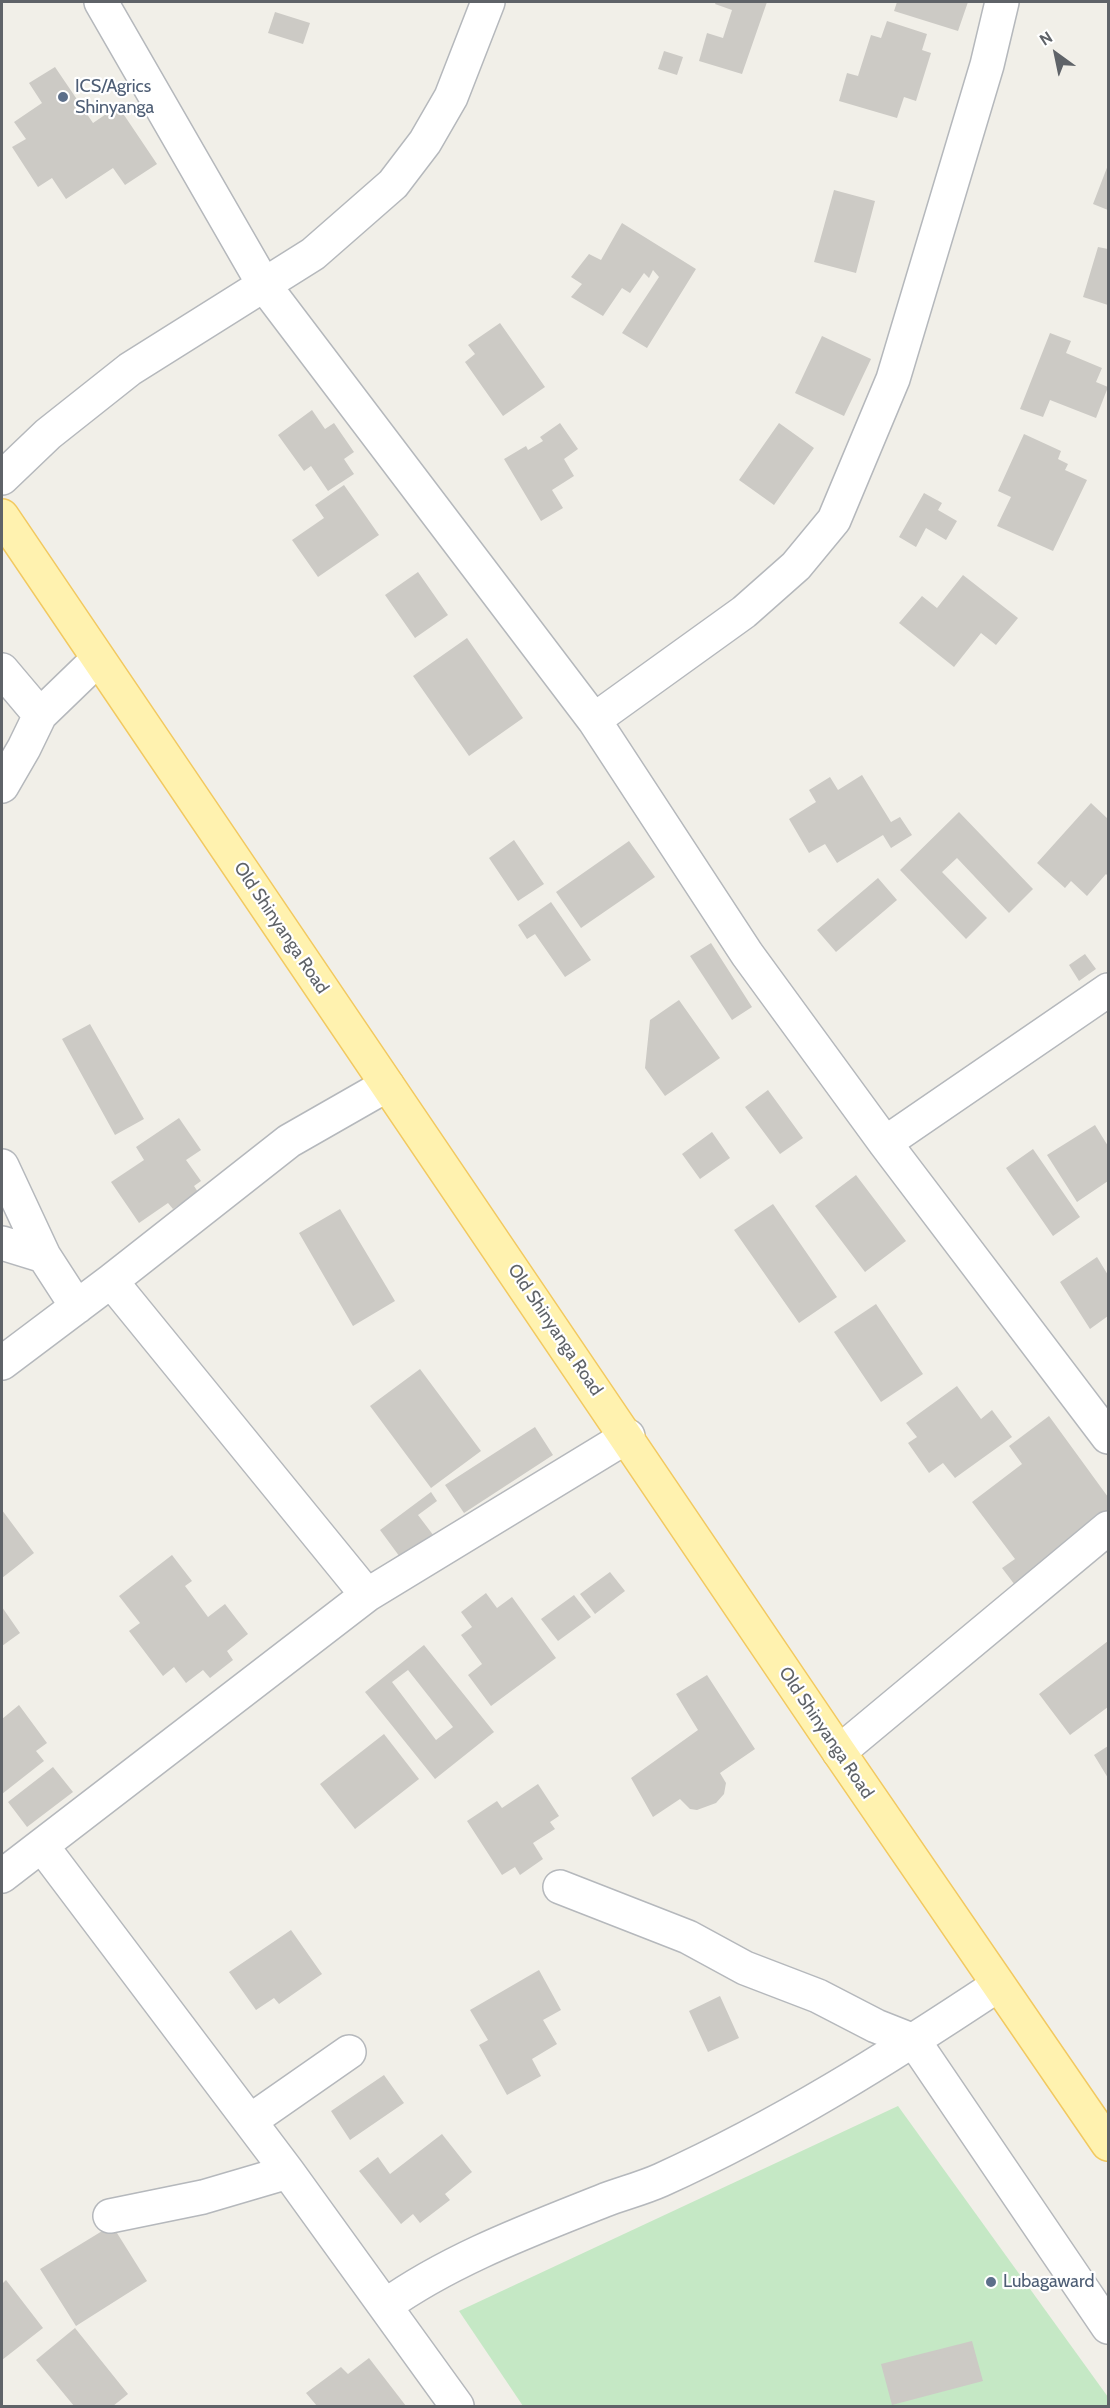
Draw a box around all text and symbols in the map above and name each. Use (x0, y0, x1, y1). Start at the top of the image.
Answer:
north arrow (1026, 24, 1086, 84)
text: N (1036, 27, 1056, 50)
place label: ICS/Agrics Shinyanga (75, 76, 154, 118)
marker: ICS/Agrics Shinyanga (56, 90, 70, 104)
street label: Old Shinyanga Road (229, 858, 333, 998)
street label: Old Shinyanga Road (503, 1260, 607, 1400)
street label: Old Shinyanga Road (774, 1663, 878, 1803)
place label: Lubagaward (1003, 2271, 1094, 2293)
marker: Lubagaward (984, 2275, 998, 2289)

